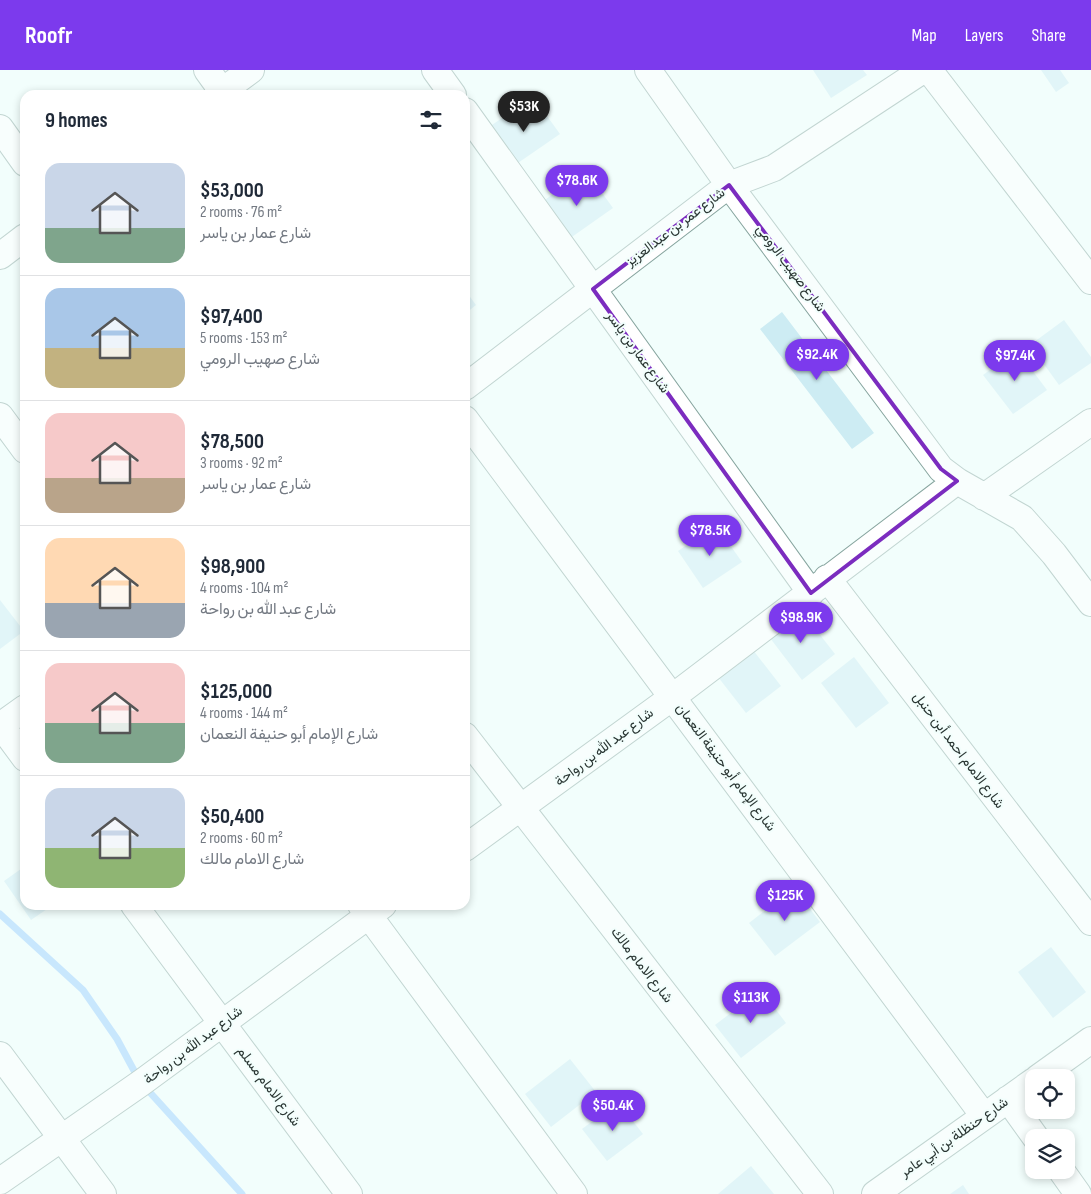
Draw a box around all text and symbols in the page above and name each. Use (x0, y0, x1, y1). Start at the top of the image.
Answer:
text: Roofr (25, 21, 72, 50)
text: Map (912, 25, 937, 46)
text: Layers (965, 25, 1004, 46)
text: Share (1032, 25, 1066, 46)
pin: $53K (494, 90, 554, 133)
text: $53K (509, 97, 539, 116)
icon: filters (417, 106, 445, 134)
text: 9 homes (45, 108, 108, 133)
pin: $78.6K (536, 164, 618, 207)
text: $78.6K (556, 171, 598, 190)
text: $53,000 (200, 178, 264, 203)
icon: home (85, 183, 145, 243)
street label: شارع عمر بن عبدالعزيز (621, 184, 729, 272)
text: 2 rooms · 76 m² (200, 203, 282, 222)
street label: شارع صهيب الرومي (750, 221, 829, 317)
text: شارع عمار بن ياسر (200, 224, 311, 243)
text: $97,400 (200, 304, 263, 329)
street label: شارع عمار بن ياسر (600, 307, 673, 398)
icon: home (85, 308, 145, 368)
text: 5 rooms · 153 m² (200, 329, 287, 348)
pin: $92.4K (776, 338, 858, 381)
pin: $97.4K (974, 340, 1056, 382)
text: $92.4K (796, 345, 838, 364)
text: $97.4K (995, 346, 1035, 365)
text: شارع صهيب الرومي (200, 350, 320, 369)
text: $78,500 (200, 429, 264, 454)
icon: home (85, 433, 145, 493)
text: 3 rooms · 92 m² (200, 454, 283, 473)
text: شارع عمار بن ياسر (200, 475, 311, 494)
pin: $78.5K (669, 514, 751, 557)
text: $78.5K (689, 521, 731, 540)
text: $98,900 (200, 554, 265, 579)
icon: home (85, 558, 145, 618)
text: 4 rooms · 104 m² (200, 579, 288, 598)
text: شارع عبد الله بن رواحة (200, 600, 336, 619)
pin: $98.9K (760, 602, 842, 644)
text: $98.9K (780, 608, 822, 627)
text: $125,000 (200, 679, 272, 704)
icon: home (85, 683, 145, 743)
street label: شارع الامام احمد أبن حنبل (908, 688, 1008, 813)
street label: شارع الإمام أبو حنيفة النعمان (671, 700, 780, 836)
text: 4 rooms · 144 m² (200, 704, 288, 723)
street label: شارع عبد الله بن رواحة (551, 704, 658, 791)
text: شارع الإمام أبو حنيفة النعمان (200, 725, 378, 744)
text: $50,400 (200, 804, 264, 829)
icon: home (85, 808, 145, 868)
text: 2 rooms · 60 m² (200, 829, 283, 848)
text: شارع الامام مالك (200, 850, 304, 869)
pin: $125K (750, 880, 820, 922)
text: $125K (767, 886, 803, 905)
street label: شارع الامام مالك (606, 924, 677, 1007)
pin: $113K (716, 982, 786, 1024)
text: $113K (733, 988, 769, 1007)
street label: شارع عبد الله بن رواحة (140, 1002, 247, 1089)
street label: شارع الامام مسلم (232, 1043, 305, 1131)
map controls (1025, 1069, 1075, 1179)
button: locate (1025, 1069, 1075, 1119)
pin: $50.4K (572, 1090, 654, 1132)
street label: شارع حنظلة بن أبي عامر (896, 1093, 1013, 1184)
text: $50.4K (592, 1096, 634, 1115)
button: layers (1025, 1129, 1075, 1179)

